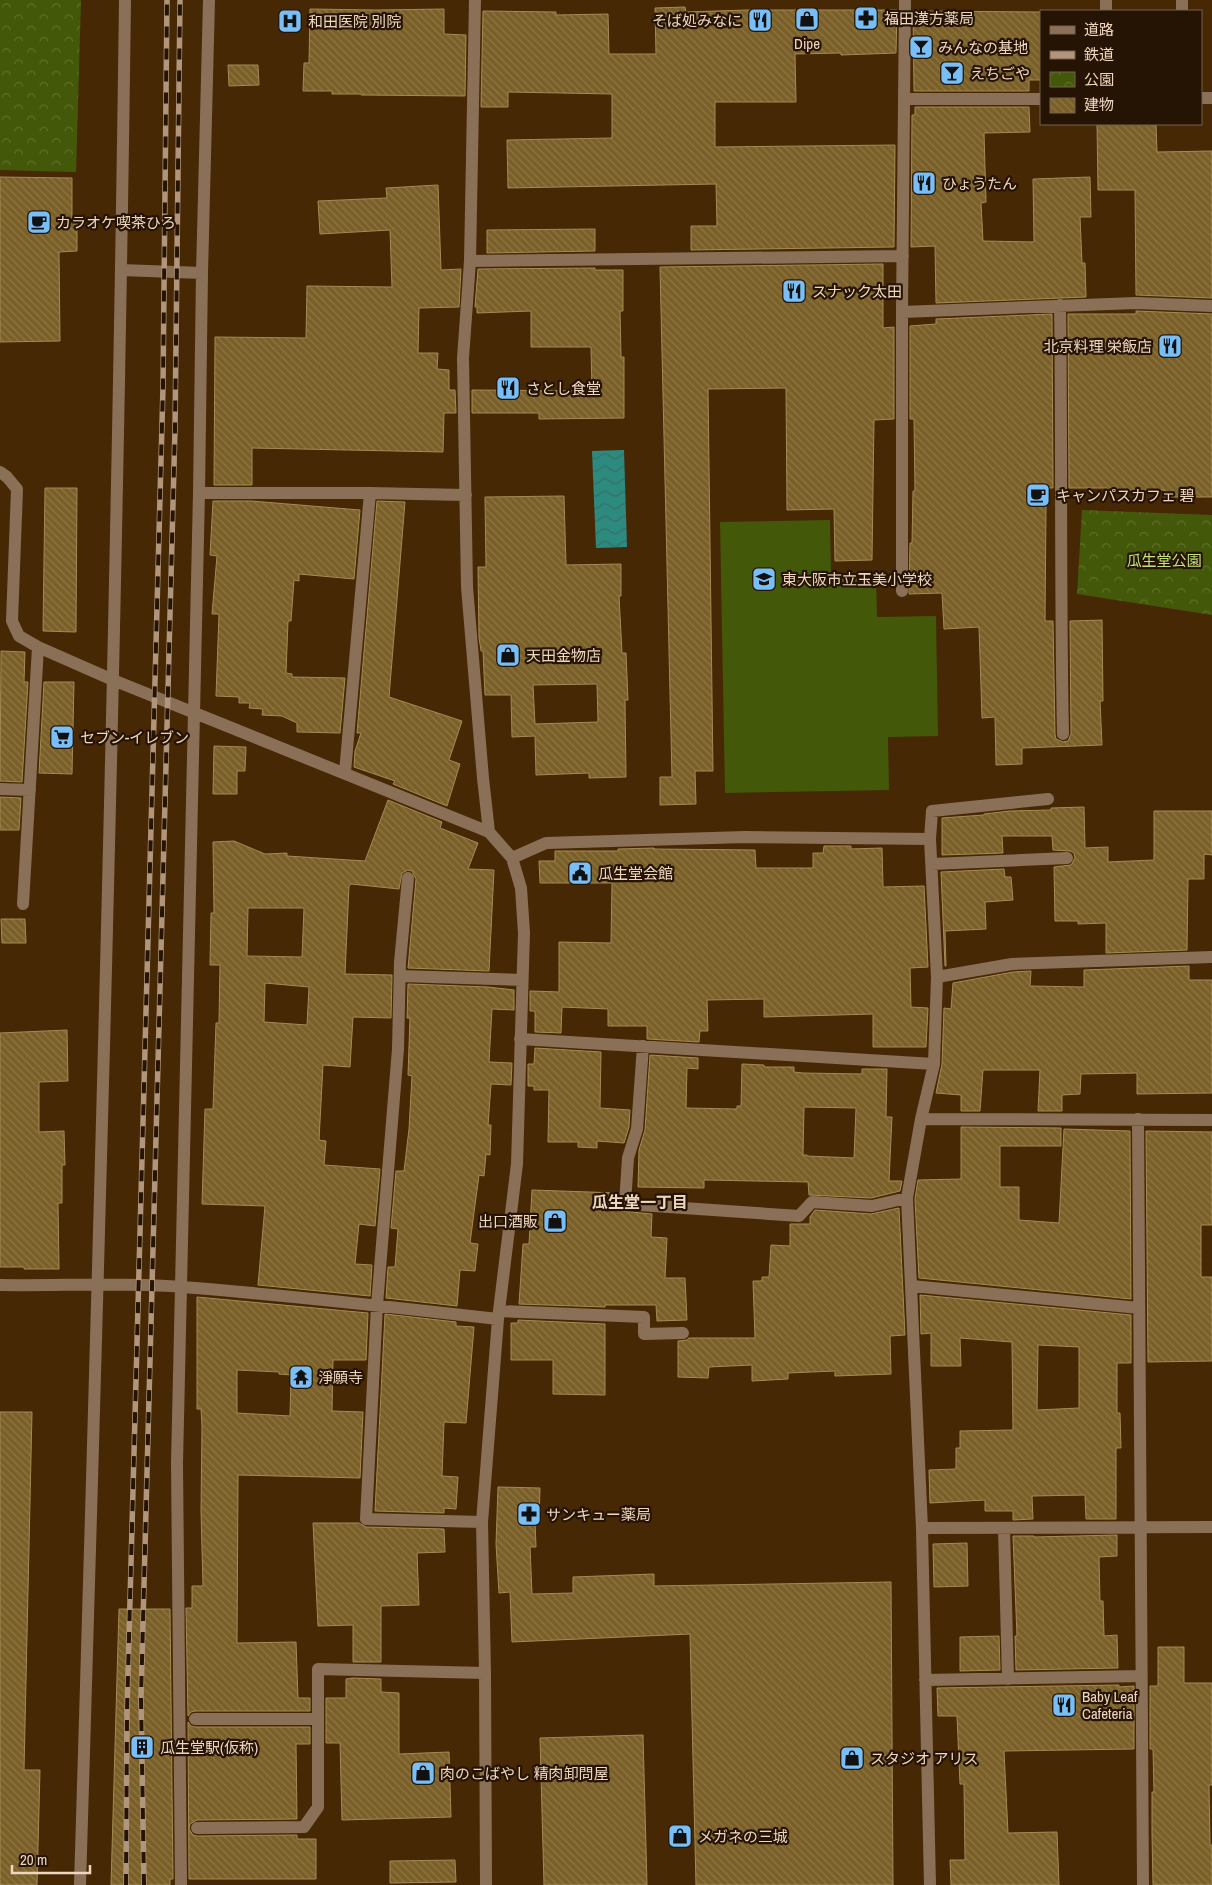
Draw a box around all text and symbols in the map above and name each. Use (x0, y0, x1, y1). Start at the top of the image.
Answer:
pharmacy icon: 福田漢方薬局 (853, 5, 879, 31)
shop icon: Dipe (794, 6, 820, 32)
restaurant icon: そば処みなに (747, 7, 773, 33)
hospital icon: 和田医院 別院 (277, 8, 303, 34)
place label: 福田漢方薬局 (884, 8, 974, 29)
place label: そば処みなに (652, 10, 742, 31)
legend (1040, 10, 1202, 125)
place label: 和田医院 別院 (308, 11, 401, 32)
text: 道路 (1084, 19, 1114, 40)
place label: Dipe (794, 33, 820, 54)
bar icon: みんなの基地 (908, 34, 934, 60)
place label: みんなの基地 (938, 37, 1028, 58)
text: 鉄道 (1084, 44, 1114, 65)
bar icon: えちごや (939, 60, 965, 86)
place label: えちごや (970, 63, 1030, 84)
text: 公園 (1084, 69, 1114, 90)
text: 建物 (1084, 94, 1114, 115)
restaurant icon: ひょうたん (911, 170, 937, 196)
place label: ひょうたん (942, 173, 1017, 194)
cafe icon: カラオケ喫茶ひろ (26, 209, 52, 235)
place label: カラオケ喫茶ひろ (56, 212, 176, 233)
restaurant icon: スナック太田 (781, 278, 807, 304)
place label: スナック太田 (812, 281, 902, 302)
restaurant icon: 北京料理 栄飯店 (1157, 333, 1183, 359)
place label: 北京料理 栄飯店 (1044, 336, 1152, 357)
restaurant icon: さとし食堂 (495, 375, 521, 401)
place label: さとし食堂 (526, 378, 601, 399)
cafe icon: キャンパスカフェ 碧 (1025, 482, 1051, 508)
place label: キャンパスカフェ 碧 (1056, 485, 1194, 506)
park label: 瓜生堂公園 (1126, 550, 1202, 571)
school or university icon: 東大阪市立玉美小学校 (751, 566, 777, 592)
place label: 東大阪市立玉美小学校 (782, 569, 932, 590)
shop icon: 天田金物店 (495, 642, 521, 668)
place label: 天田金物店 (526, 645, 601, 666)
supermarket icon: セブン-イレブン (49, 724, 75, 750)
place label: セブン-イレブン (80, 727, 189, 748)
public building icon: 瓜生堂会館 (567, 860, 593, 886)
place label: 瓜生堂会館 (598, 863, 673, 884)
district label: 瓜生堂一丁目 (592, 1191, 688, 1213)
shop icon: 出口酒販 (542, 1208, 568, 1234)
place label: 出口酒販 (478, 1211, 538, 1232)
temple icon: 淨願寺 (288, 1364, 314, 1390)
place label: 淨願寺 (318, 1367, 363, 1388)
pharmacy icon: サンキュー薬局 (516, 1501, 542, 1527)
place label: サンキュー薬局 (546, 1504, 651, 1525)
place label: Baby Leaf Cafeteria (1082, 1686, 1138, 1724)
restaurant icon: Baby Leaf Cafeteria (1051, 1692, 1077, 1718)
building icon: 瓜生堂駅(仮称) (129, 1734, 155, 1760)
place label: 瓜生堂駅(仮称) (160, 1737, 258, 1758)
shop icon: スタジオ アリス (839, 1745, 865, 1771)
place label: スタジオ アリス (870, 1748, 978, 1769)
shop icon: 肉のこばやし 精肉卸問屋 (410, 1760, 436, 1786)
place label: 肉のこばやし 精肉卸問屋 (440, 1763, 608, 1784)
shop icon: メガネの三城 (667, 1823, 693, 1849)
place label: メガネの三城 (698, 1826, 788, 1847)
scale bar (12, 1842, 90, 1874)
text: 20 m (20, 1849, 47, 1870)

